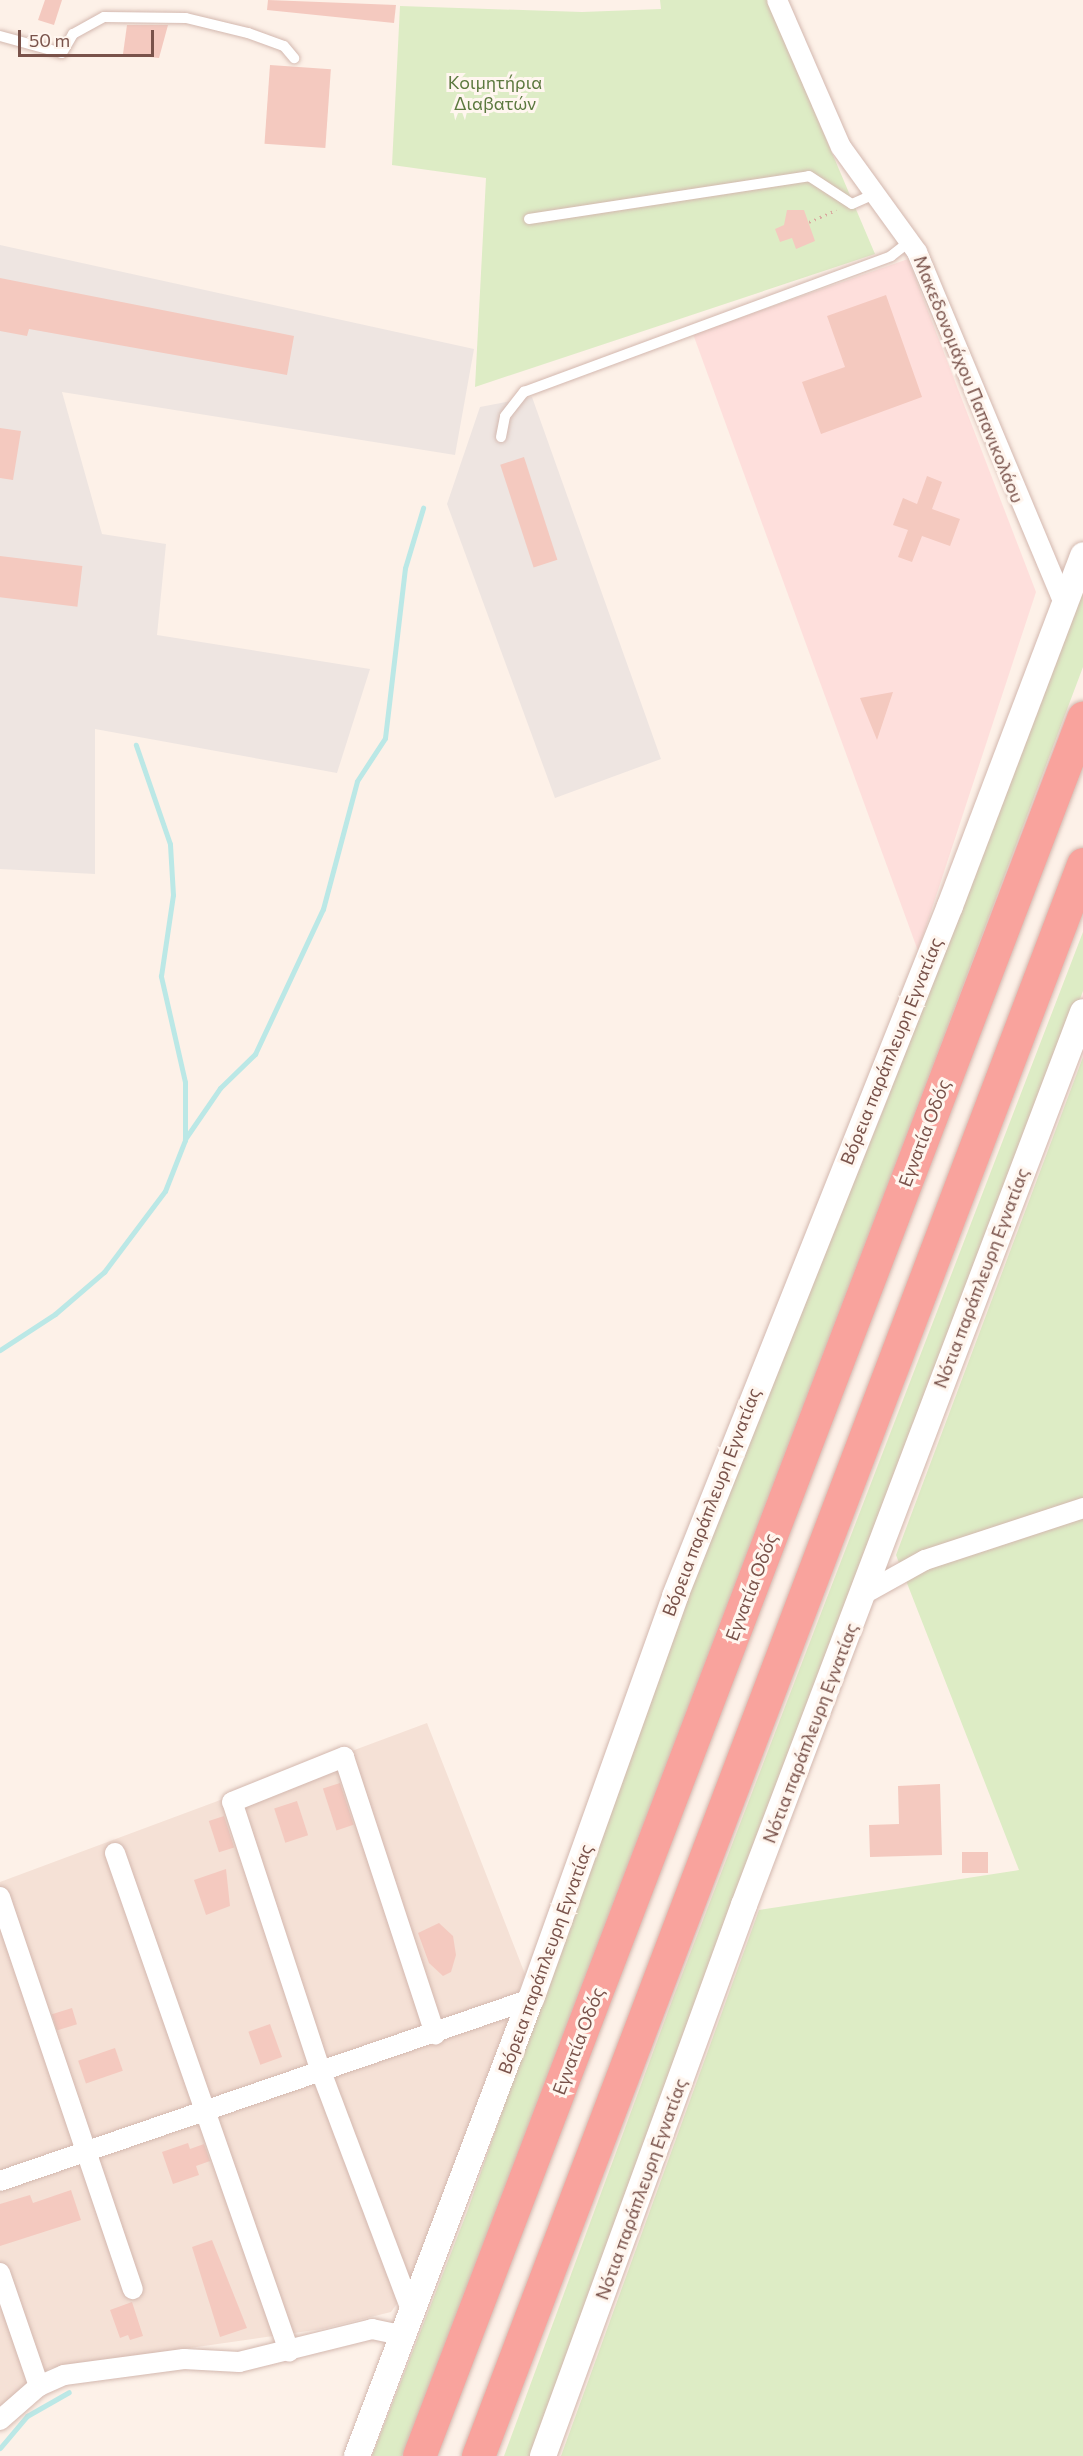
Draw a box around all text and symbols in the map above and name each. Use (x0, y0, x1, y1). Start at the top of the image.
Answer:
scale bar (21, 18, 158, 56)
text: 50 m (29, 29, 70, 51)
park label: Κοιμητήρια Διαβατών (448, 72, 542, 115)
street label: Μακεδονομάχου Παπανικολάου (909, 252, 1029, 506)
street label: Βόρεια παράπλευρη Εγνατίας (835, 934, 947, 1168)
street label: Εγνατία Οδός (894, 1076, 954, 1190)
street label: Νότια παράπλευρη Εγνατίας (929, 1165, 1033, 1391)
street label: Βόρεια παράπλευρη Εγνατίας (657, 1385, 765, 1619)
street label: Εγνατία Οδός (721, 1530, 781, 1644)
street label: Νότια παράπλευρη Εγνατίας (758, 1620, 862, 1846)
street label: Βόρεια παράπλευρη Εγνατίας (493, 1841, 597, 2077)
street label: Εγνατία Οδός (548, 1984, 608, 2098)
street label: Νότια παράπλευρη Εγνατίας (591, 2075, 691, 2303)

